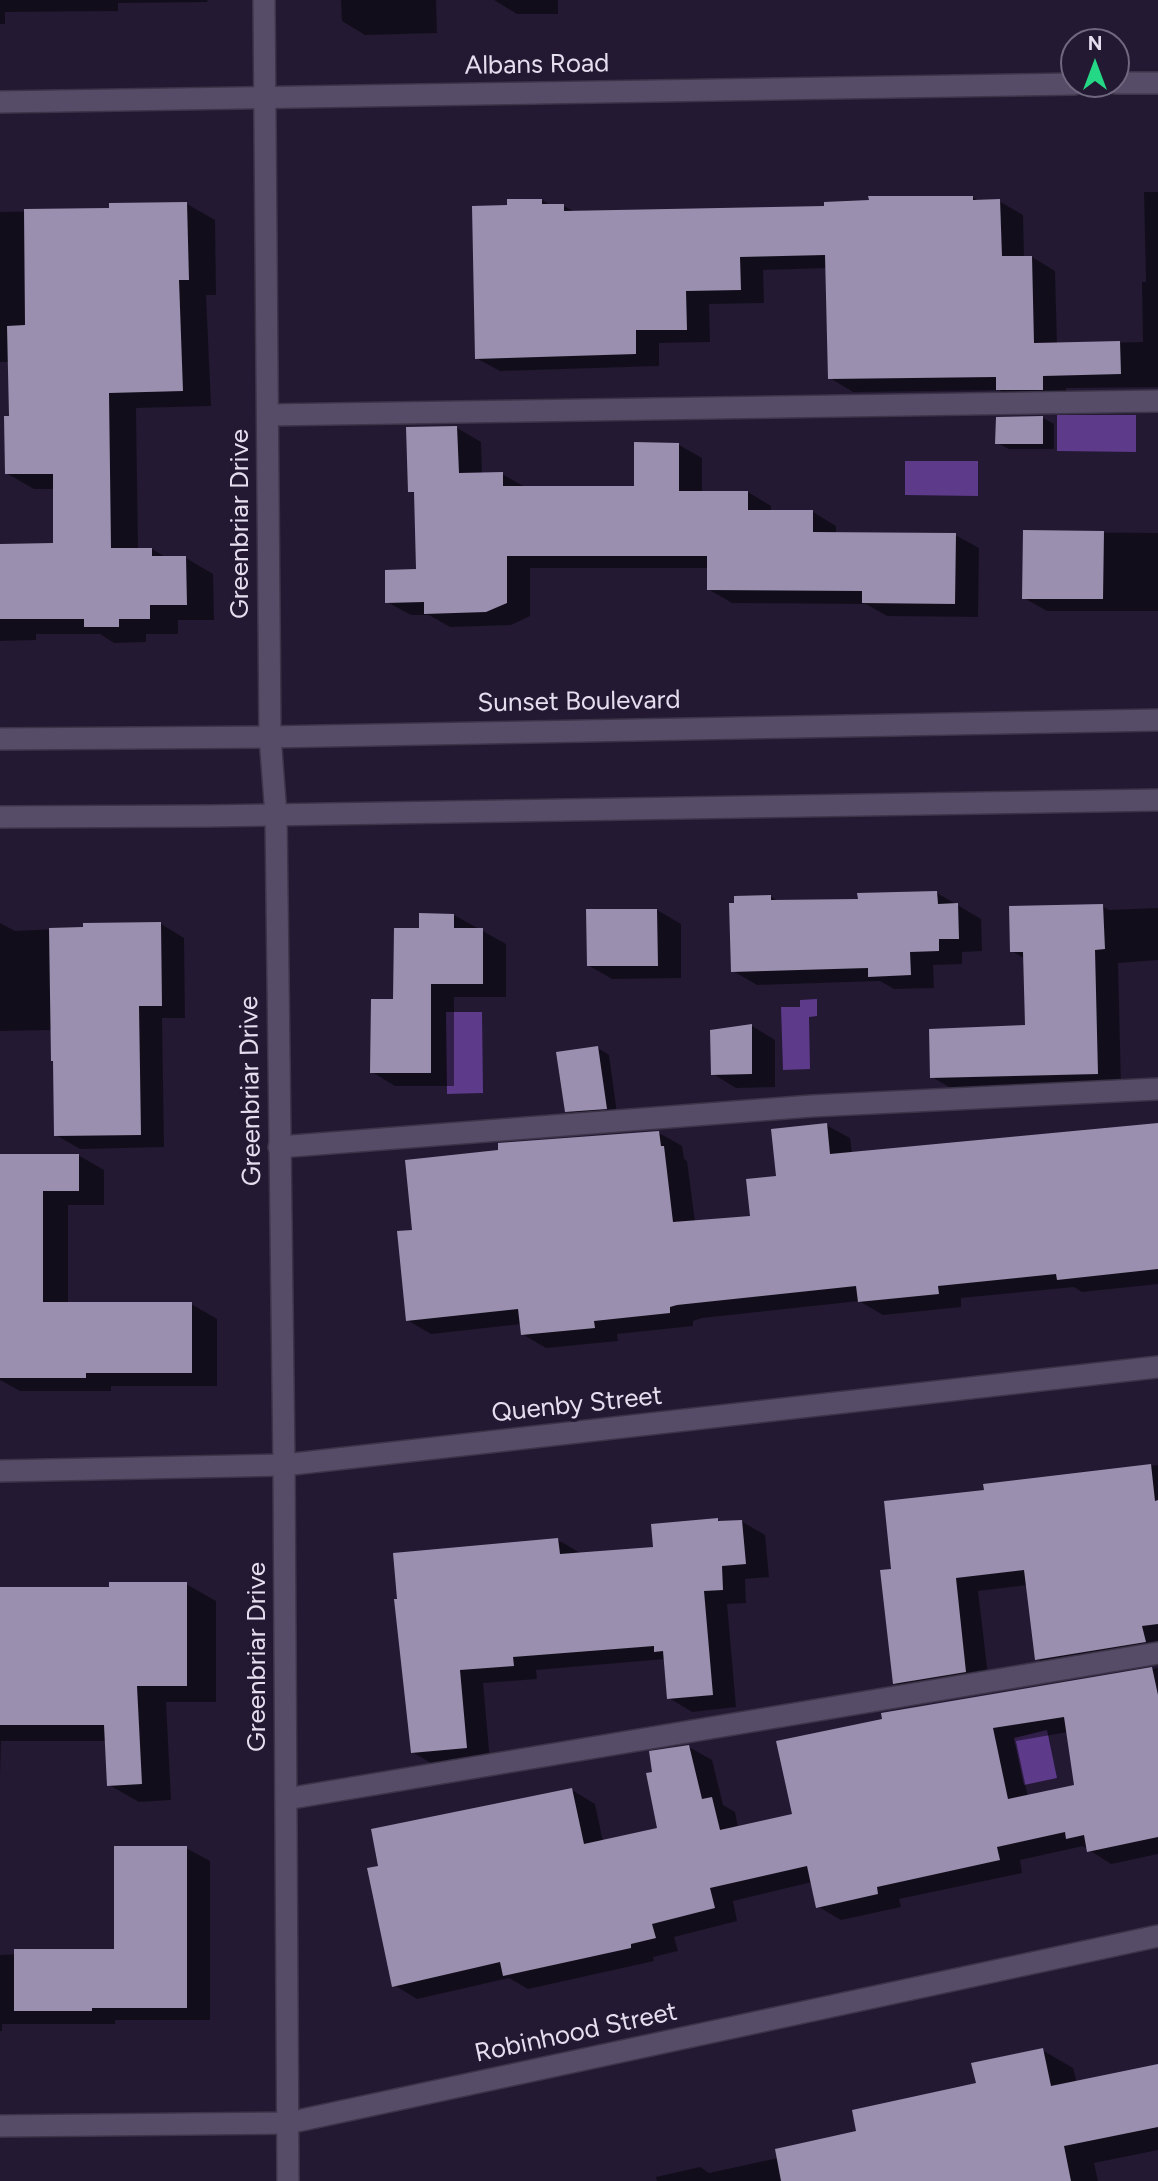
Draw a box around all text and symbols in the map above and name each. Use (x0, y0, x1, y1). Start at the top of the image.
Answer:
north arrow (1060, 28, 1130, 98)
text: N (1088, 32, 1102, 55)
street label: Albans Road (464, 48, 610, 82)
street label: Greenbriar Drive (224, 429, 256, 619)
street label: Sunset Boulevard (477, 685, 681, 719)
street label: Greenbriar Drive (234, 996, 268, 1186)
street label: Quenby Street (490, 1381, 664, 1429)
street label: Greenbriar Drive (241, 1562, 273, 1752)
street label: Robinhood Street (472, 1996, 680, 2070)

